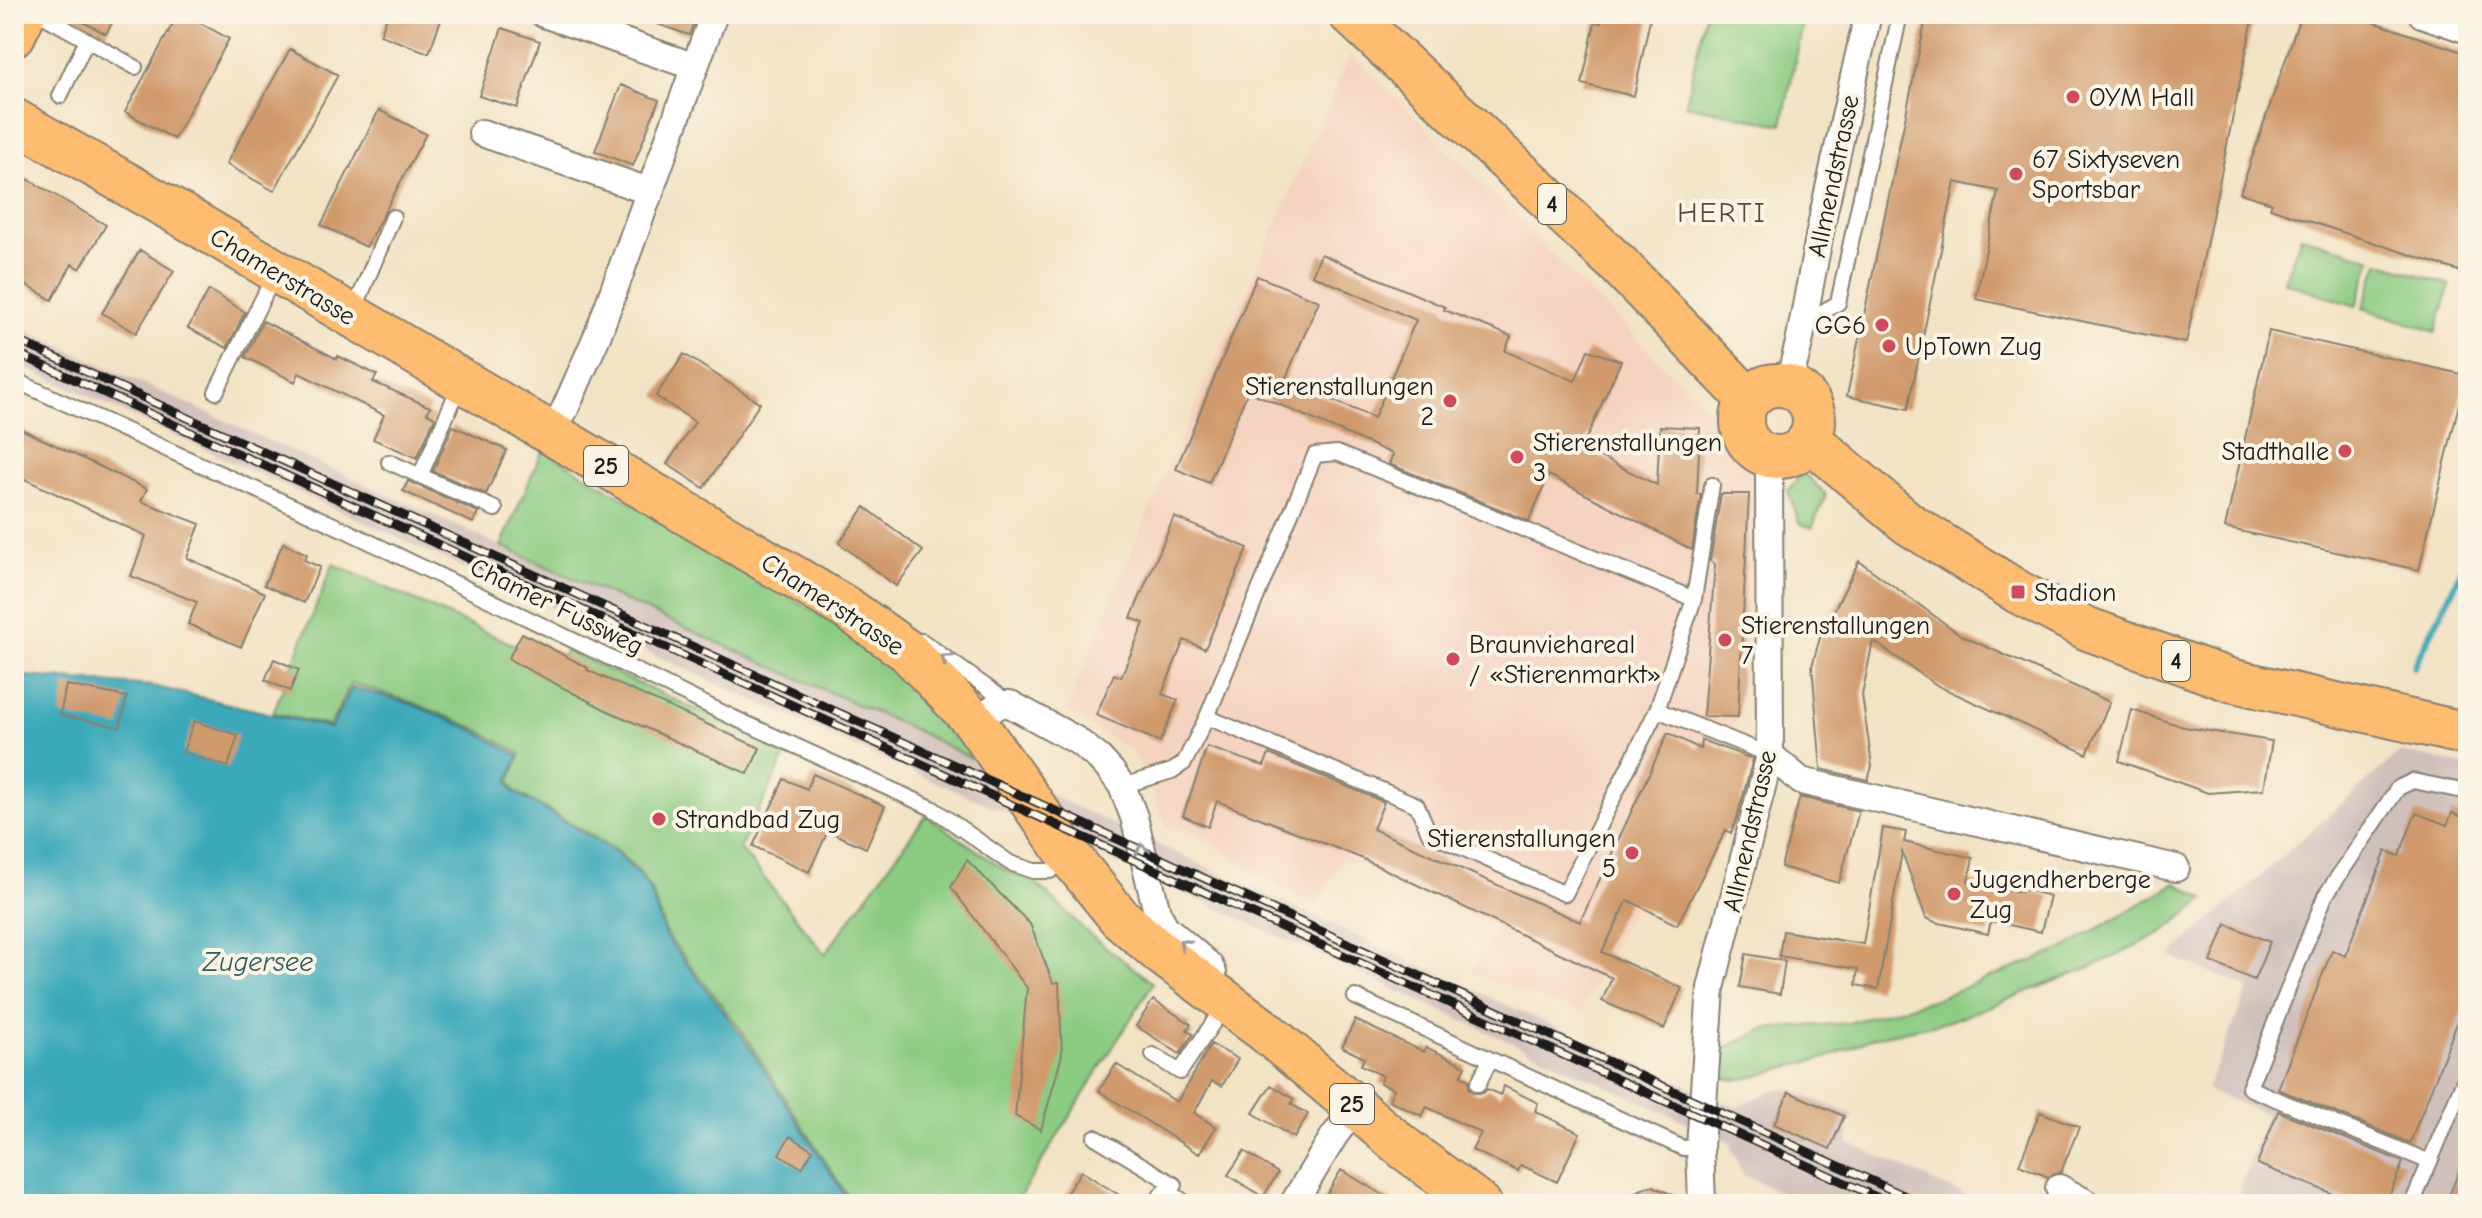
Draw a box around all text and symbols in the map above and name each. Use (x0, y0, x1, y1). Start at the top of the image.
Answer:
place label: OYM Hall (2089, 83, 2194, 113)
marker: OYM Hall (2064, 88, 2082, 106)
street label: Allmendstrasse (1802, 92, 1866, 260)
place label: 67 Sixtyseven Sportsbar (2032, 145, 2180, 205)
marker: 67 Sixtyseven Sportsbar (2007, 165, 2025, 183)
road number: 4 (1538, 184, 1566, 224)
district label: HERTI (1677, 197, 1767, 229)
street label: Chamerstrasse (204, 222, 361, 332)
place label: GG6 (1815, 311, 1866, 341)
marker: GG6 (1873, 316, 1891, 334)
place label: UpTown Zug (1905, 332, 2042, 362)
marker: UpTown Zug (1880, 337, 1898, 355)
place label: Stierenstallungen 2 (1245, 372, 1434, 432)
marker: Stierenstallungen 2 (1441, 392, 1459, 410)
place label: Stierenstallungen 3 (1533, 428, 1722, 488)
place label: Stadthalle (2222, 437, 2329, 467)
marker: Stadthalle (2336, 442, 2354, 460)
road number: 25 (584, 446, 628, 486)
marker: Stierenstallungen 3 (1508, 448, 1526, 466)
street label: Chamerstrasse (755, 548, 910, 662)
street label: Chamer Fussweg (465, 552, 648, 662)
place label: Stadion (2034, 578, 2116, 608)
marker: Stadion (2009, 583, 2027, 601)
place label: Stierenstallungen 7 (1741, 611, 1930, 671)
place label: Braunviehareal / «Stierenmarkt» (1469, 630, 1661, 690)
marker: Stierenstallungen 7 (1716, 631, 1734, 649)
road number: 4 (2162, 641, 2190, 681)
marker: Braunviehareal / «Stierenmarkt» (1444, 650, 1462, 668)
one-way arrow (940, 654, 955, 668)
street label: Allmendstrasse (1717, 747, 1783, 915)
place label: Strandbad Zug (675, 805, 840, 835)
marker: Strandbad Zug (650, 810, 668, 828)
place label: Stierenstallungen 5 (1427, 824, 1616, 884)
one-way arrow (1134, 843, 1151, 857)
marker: Stierenstallungen 5 (1623, 844, 1641, 862)
place label: Jugendherberge Zug (1970, 865, 2151, 925)
marker: Jugendherberge Zug (1945, 885, 1963, 903)
one-way arrow (1179, 939, 1194, 953)
water label: Zugersee (202, 946, 313, 978)
road number: 25 (1330, 1084, 1374, 1124)

